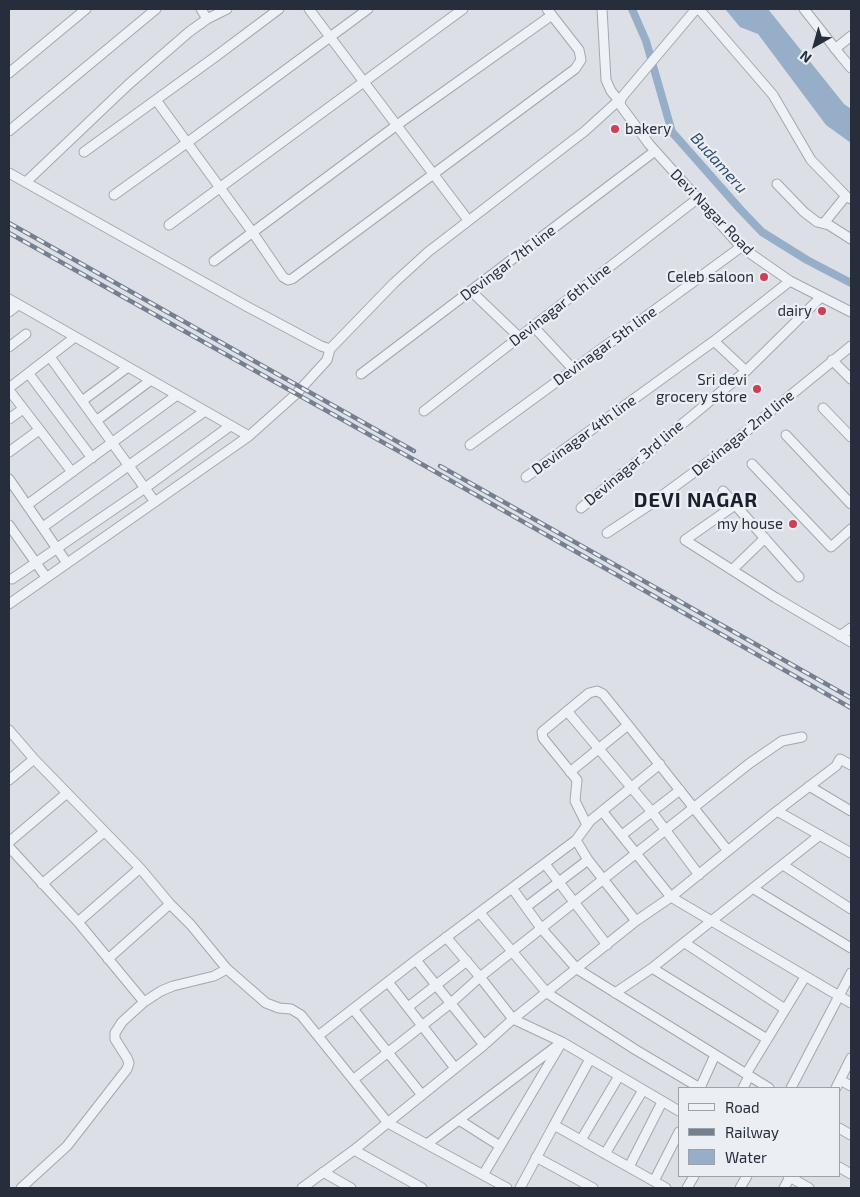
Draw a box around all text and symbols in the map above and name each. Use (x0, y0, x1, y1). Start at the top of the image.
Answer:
north arrow (790, 20, 840, 70)
text: N (796, 47, 815, 67)
place label: bakery (625, 120, 671, 138)
marker: bakery (609, 123, 621, 135)
water label: Budameru (687, 129, 751, 197)
street label: Devi Nagar Road (667, 165, 757, 259)
street label: Devingar 7th line (457, 221, 559, 305)
street label: Devinagar 6th line (506, 260, 614, 350)
place label: Celeb saloon (667, 268, 754, 286)
marker: Celeb saloon (758, 271, 770, 283)
street label: Devinagar 5th line (550, 302, 660, 390)
place label: dairy (778, 302, 812, 320)
marker: dairy (816, 305, 828, 317)
place label: Sri devi grocery store (656, 371, 747, 406)
marker: Sri devi grocery store (751, 383, 763, 395)
street label: Devinagar 2nd line (688, 386, 798, 480)
street label: Devinagar 4th line (528, 391, 640, 479)
street label: Devinagar 3rd line (581, 416, 687, 510)
district label: DEVI NAGAR (632, 488, 760, 512)
place label: my house (717, 515, 783, 533)
marker: my house (787, 518, 799, 530)
legend (678, 1087, 840, 1177)
text: Road (725, 1098, 760, 1116)
text: Railway (725, 1123, 779, 1141)
text: Water (725, 1148, 767, 1166)

